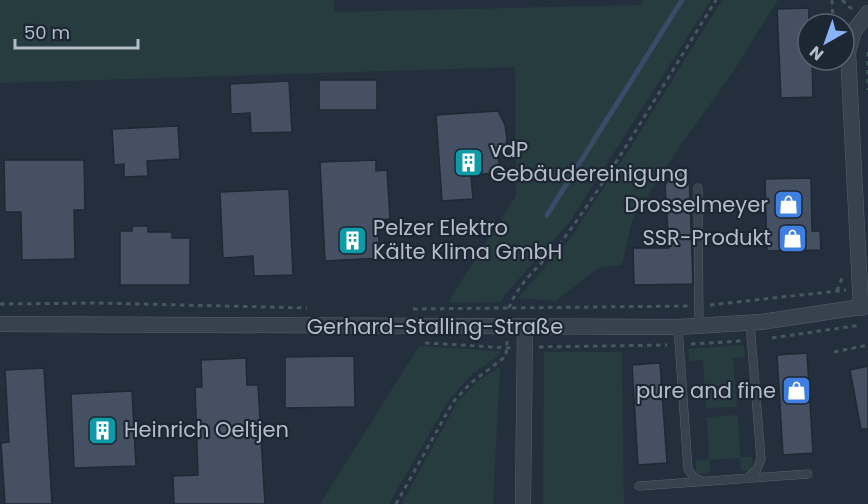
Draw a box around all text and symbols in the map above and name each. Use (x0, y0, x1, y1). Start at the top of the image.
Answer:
scale bar (15, 12, 138, 50)
north arrow (796, 12, 856, 72)
text: 50 m (24, 20, 70, 45)
text: N (805, 40, 829, 66)
place label: vdP Gebäudereinigung (490, 135, 688, 188)
building icon: vdP Gebäudereinigung (453, 146, 485, 178)
shop icon: Drosselmeyer (773, 189, 805, 221)
place label: Drosselmeyer (624, 190, 768, 219)
place label: Pelzer Elektro Kälte Klima GmbH (373, 213, 562, 266)
shop icon: SSR-Produkt (776, 222, 808, 254)
place label: SSR-Produkt (642, 223, 771, 252)
building icon: Pelzer Elektro Kälte Klima GmbH (336, 224, 368, 256)
street label: Gerhard-Stalling-Straße (307, 312, 563, 341)
shop icon: pure and fine (781, 375, 813, 407)
place label: pure and fine (636, 376, 776, 405)
building icon: Heinrich Oeltjen (87, 414, 119, 446)
place label: Heinrich Oeltjen (124, 415, 289, 444)

